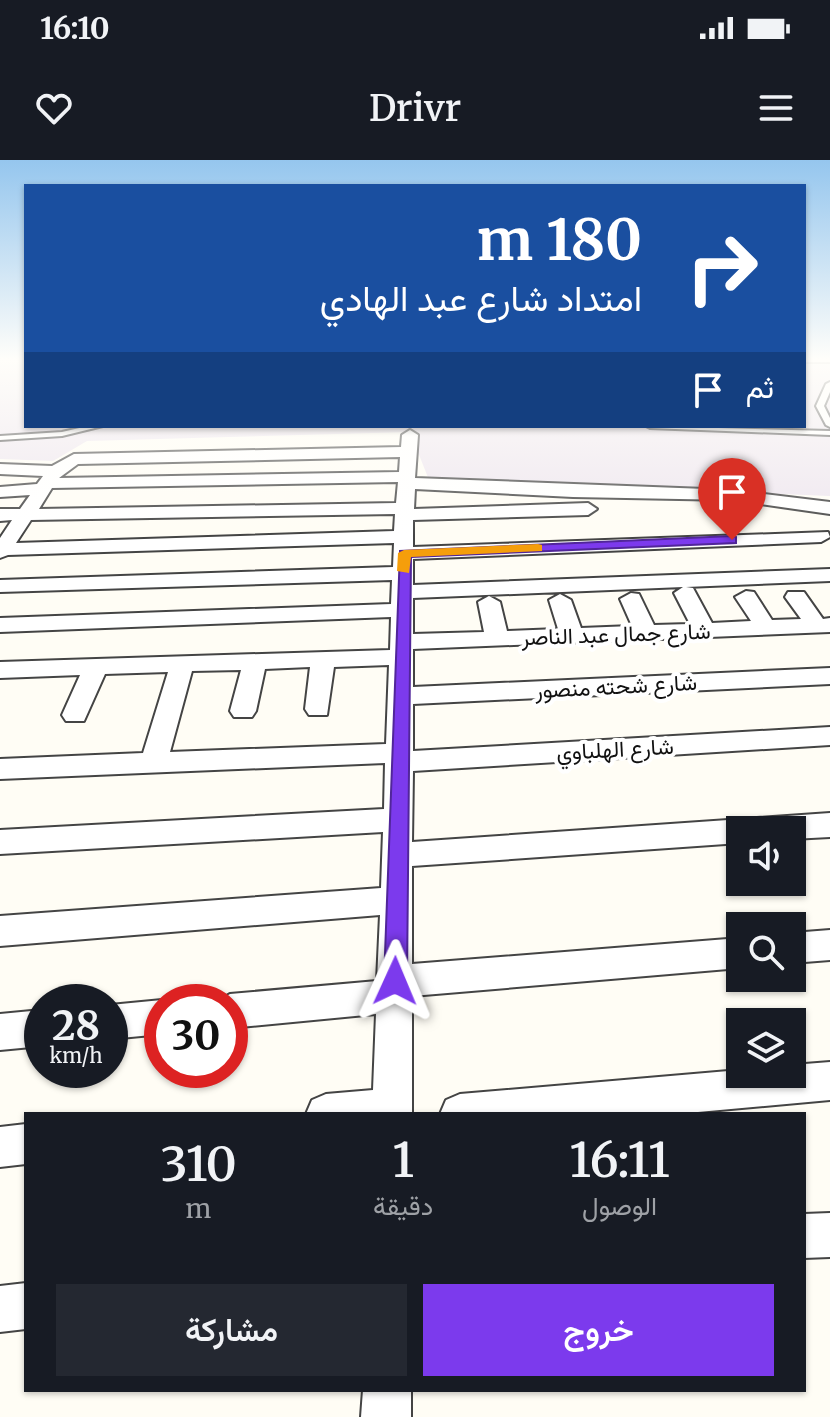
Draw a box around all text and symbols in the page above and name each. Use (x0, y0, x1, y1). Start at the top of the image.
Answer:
text: 16:10 (40, 9, 110, 47)
icon: heart (32, 86, 76, 130)
text: Drivr (369, 86, 461, 131)
icon: menu (754, 86, 798, 130)
text: 180 m (477, 205, 642, 275)
icon: right (670, 216, 774, 320)
text: امتداد شارع عبد الهادي (320, 276, 642, 321)
icon: arrive (686, 368, 730, 412)
text: ثم (746, 368, 774, 406)
pin (698, 458, 766, 540)
icon: arrive (710, 470, 754, 514)
street label: شارع جمال عبد الناصر (520, 617, 711, 652)
street label: شارع شحته منصور (533, 668, 698, 705)
street label: شارع الهلباوي (556, 732, 675, 771)
map controls (726, 816, 806, 1088)
button: sound (726, 816, 806, 896)
button: search (726, 912, 806, 992)
position arrow (353, 939, 437, 1023)
speed limit sign: 30 (144, 984, 248, 1088)
text: 28 (52, 1001, 100, 1051)
button: layers (726, 1008, 806, 1088)
text: km/h (50, 1043, 102, 1068)
text: 1 (392, 1130, 414, 1190)
text: 16:11 (569, 1130, 670, 1190)
text: 310 (160, 1134, 237, 1194)
text: دقيقة (373, 1189, 433, 1222)
text: الوصول (582, 1189, 657, 1222)
text: m (186, 1192, 211, 1225)
button: مشاركة (56, 1284, 407, 1376)
button: خروج (423, 1284, 774, 1376)

